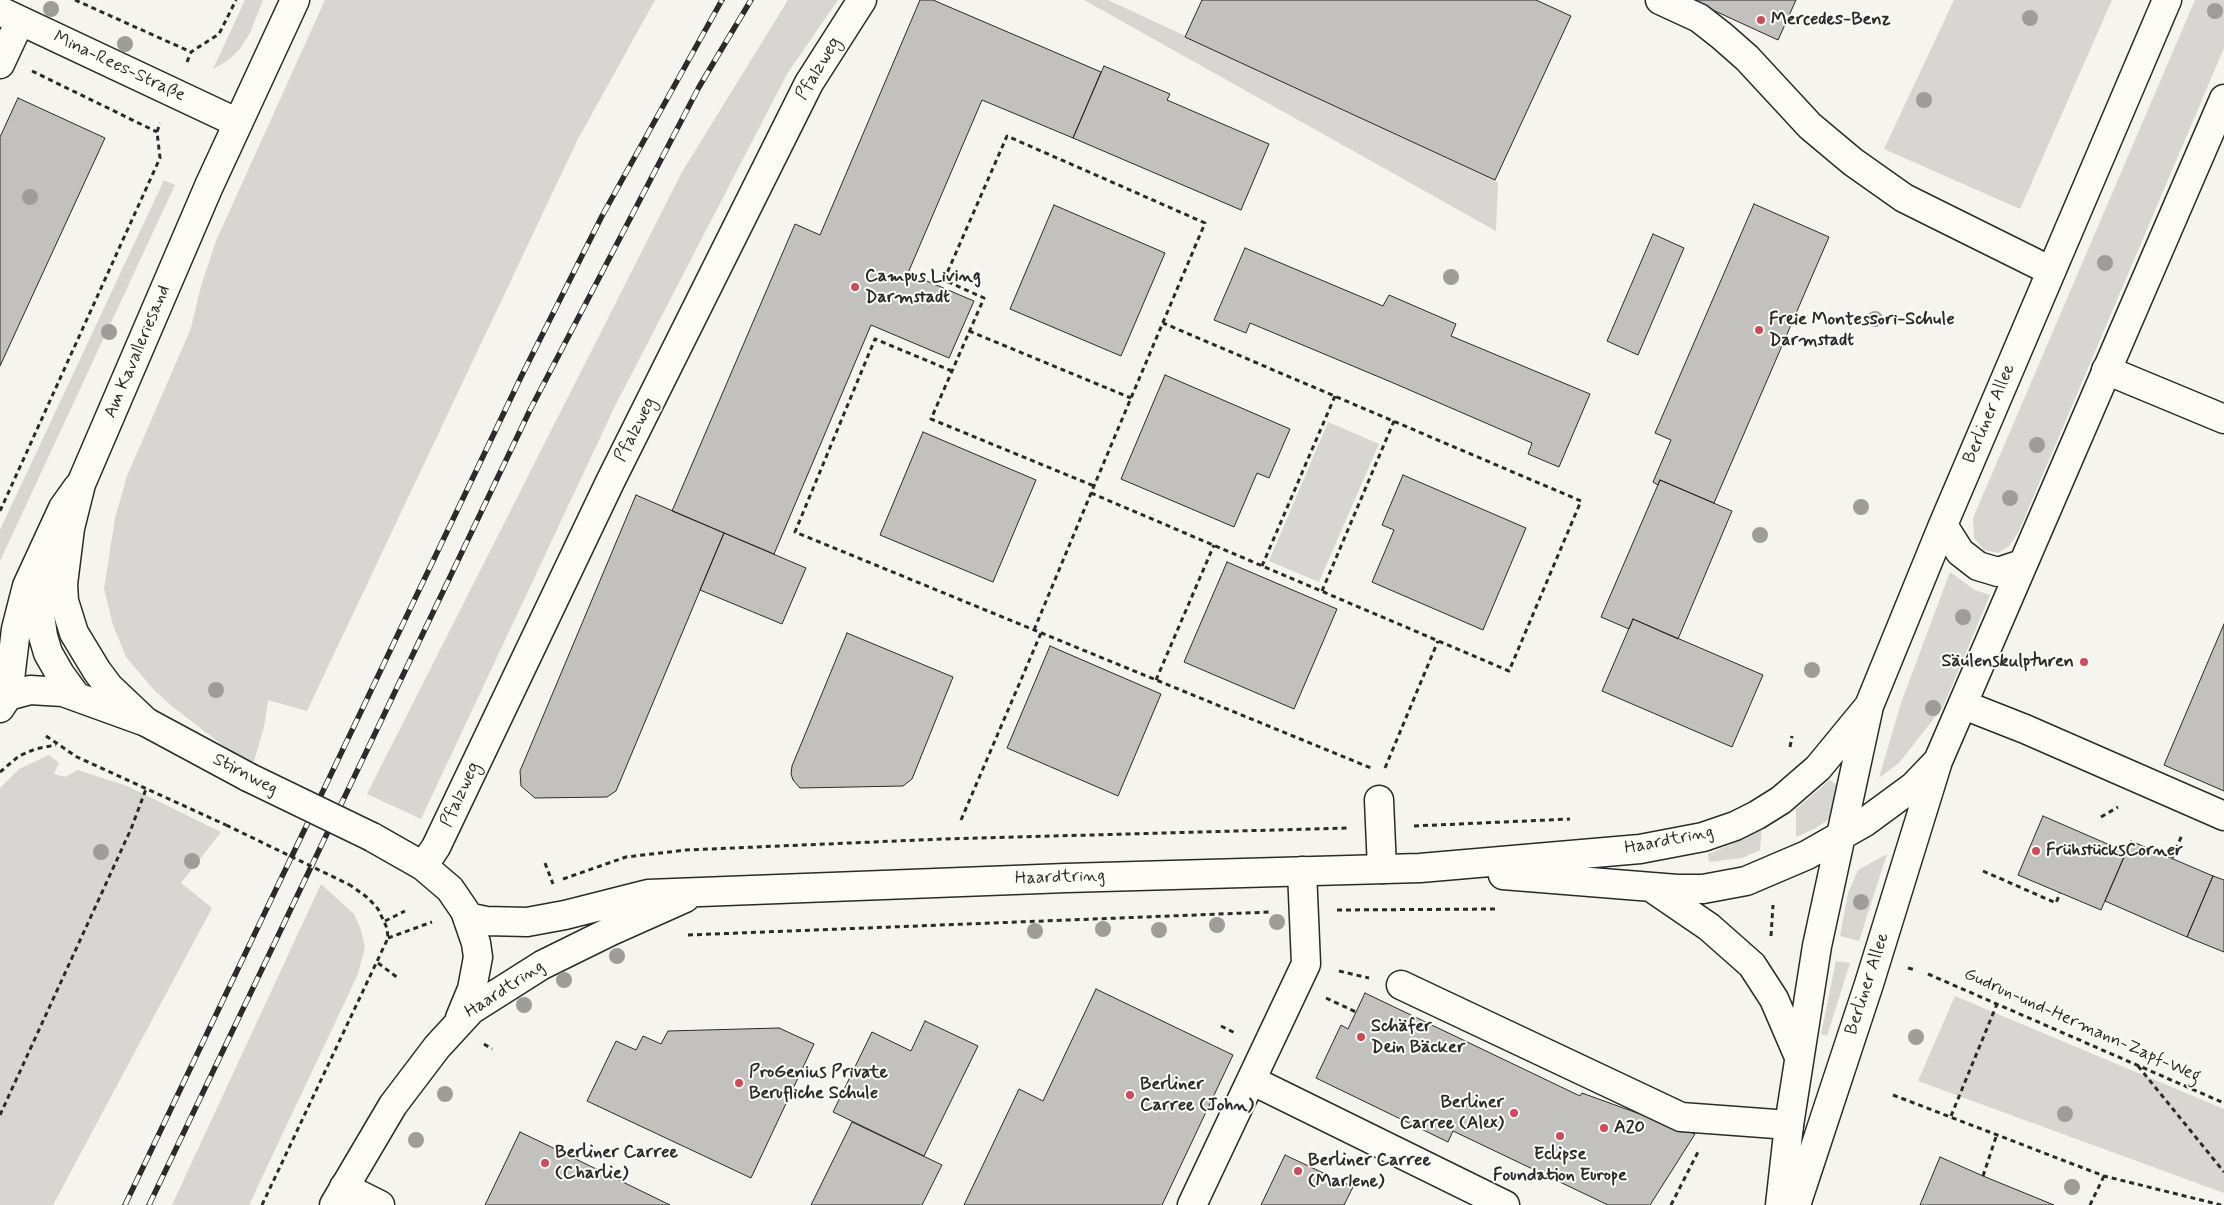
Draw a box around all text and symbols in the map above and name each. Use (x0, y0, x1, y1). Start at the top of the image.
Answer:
place label: Mercedes-Benz (1771, 9, 1891, 31)
marker: Mercedes-Benz (1755, 14, 1767, 26)
street label: Mina-Rees-Straße (50, 27, 188, 107)
street label: Pfalzweg (792, 34, 846, 104)
place label: Campus Living Darmstadt (865, 266, 981, 308)
marker: Campus Living Darmstadt (849, 281, 861, 293)
street label: Am Kavalleriesand (100, 282, 176, 422)
place label: Freie Montessori-Schule Darmstadt (1769, 309, 1955, 352)
marker: Freie Montessori-Schule Darmstadt (1753, 324, 1765, 336)
street label: Berliner Allee (1959, 361, 2021, 467)
street label: Pfalzweg (611, 394, 661, 466)
place label: Säulenskulpturen (1941, 651, 2074, 673)
marker: Säulenskulpturen (2078, 656, 2090, 668)
street label: Stirnweg (209, 749, 281, 801)
street label: Pfalzweg (437, 759, 485, 831)
street label: Haardtring (1623, 822, 1715, 860)
place label: FrühstücksCorner (2046, 840, 2183, 862)
marker: FrühstücksCorner (2030, 845, 2042, 857)
street label: Haardtring (1014, 866, 1106, 890)
street label: Berliner Allee (1841, 930, 1895, 1038)
street label: Haardtring (461, 956, 549, 1024)
street label: Gudrun-und-Hermann-Zapf-Weg (1960, 964, 2204, 1088)
place label: Schäfer Dein Bäcker (1371, 1016, 1465, 1058)
marker: Schäfer Dein Bäcker (1355, 1031, 1367, 1043)
place label: ProGenius Private Berufliche Schule (749, 1062, 888, 1104)
place label: Berliner Carree (John) (1140, 1074, 1254, 1116)
marker: ProGenius Private Berufliche Schule (733, 1077, 745, 1089)
marker: Berliner Carree (John) (1124, 1089, 1136, 1101)
place label: Berliner Carree (Alex) (1400, 1092, 1504, 1134)
marker: Berliner Carree (Alex) (1508, 1107, 1520, 1119)
place label: A20 (1614, 1117, 1645, 1139)
marker: A20 (1598, 1122, 1610, 1134)
marker: Eclipse Foundation Europe (1554, 1130, 1566, 1142)
place label: Berliner Carree (Charlie) (555, 1142, 678, 1184)
place label: Eclipse Foundation Europe (1493, 1144, 1627, 1186)
place label: Berliner Carree (Marlene) (1308, 1150, 1431, 1192)
marker: Berliner Carree (Charlie) (539, 1157, 551, 1169)
marker: Berliner Carree (Marlene) (1292, 1165, 1304, 1177)

